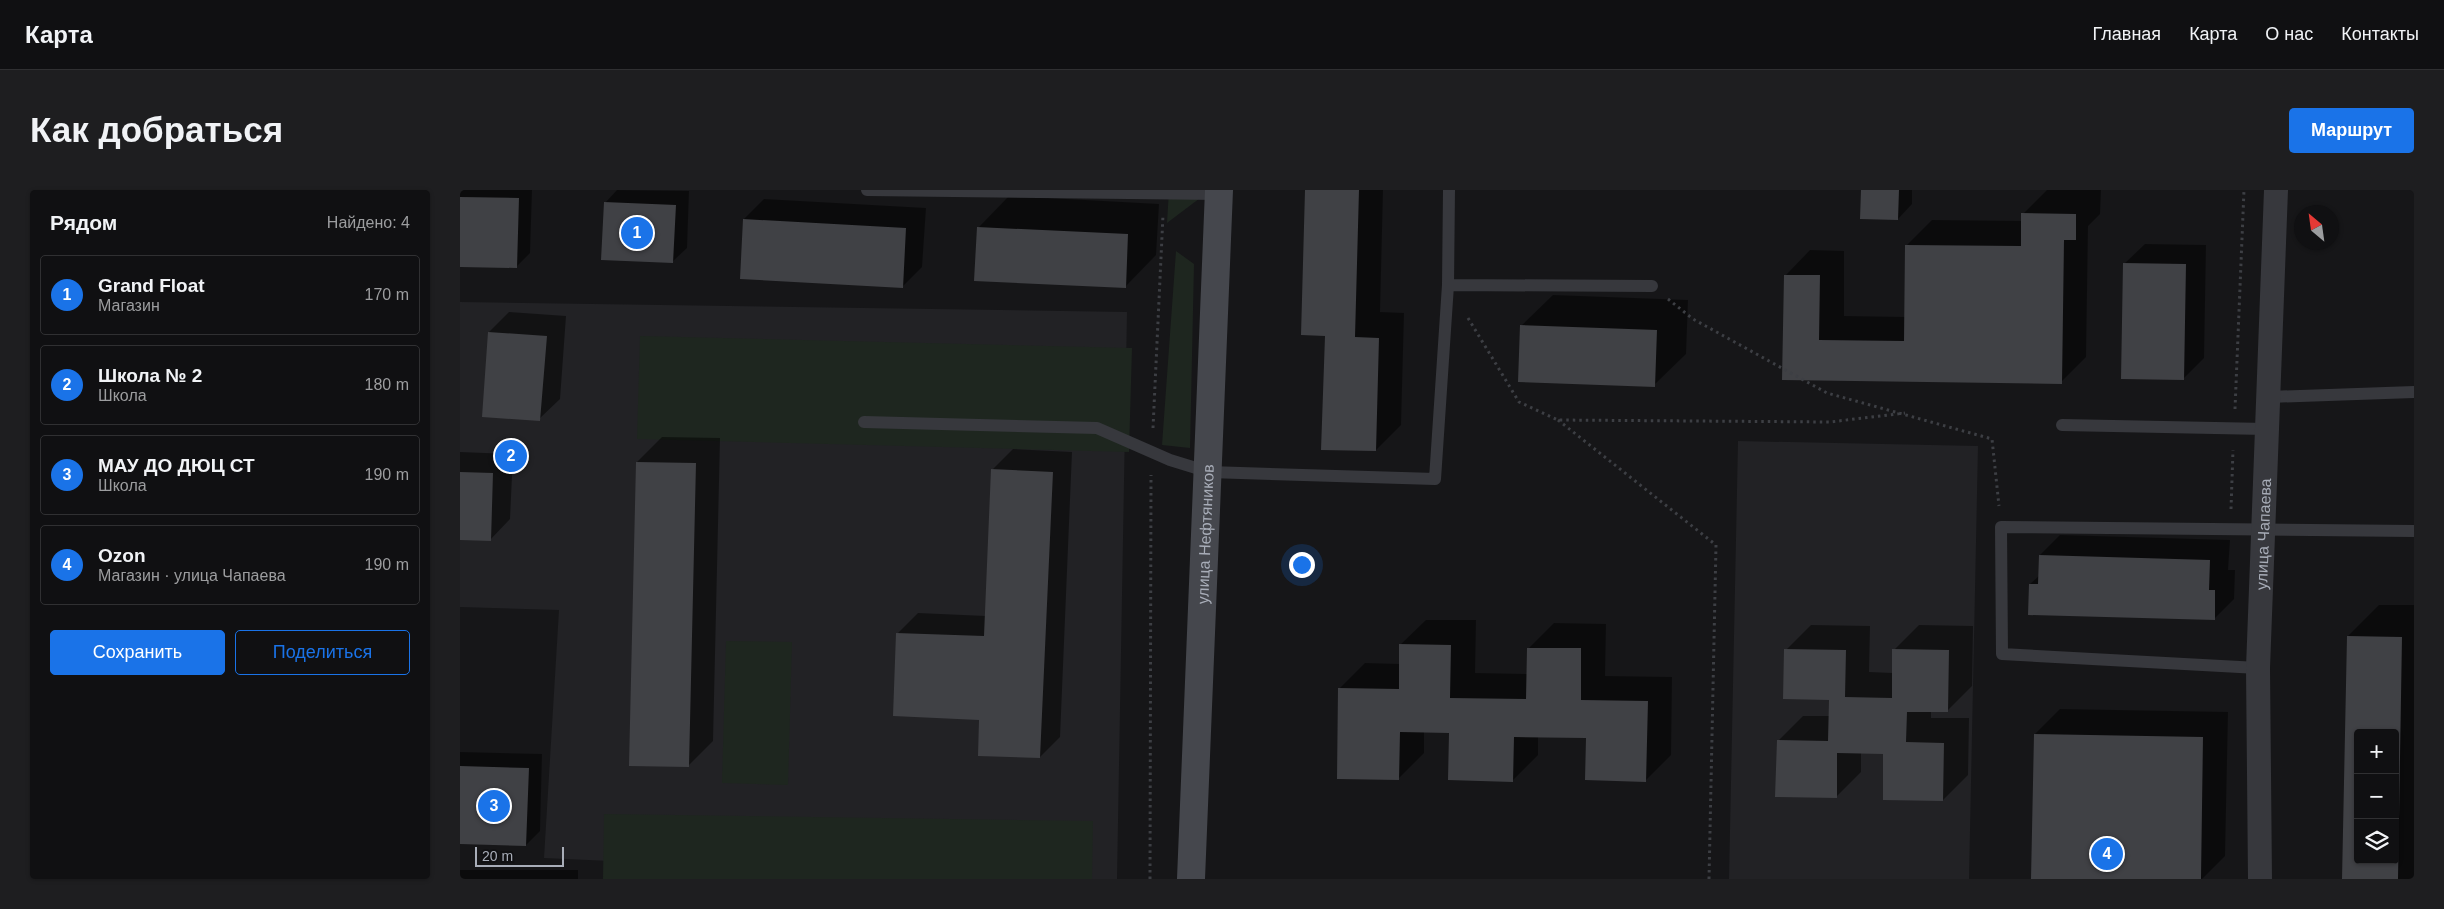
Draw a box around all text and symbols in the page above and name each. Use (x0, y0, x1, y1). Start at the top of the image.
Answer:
text: Карта (25, 21, 93, 48)
text: Главная (2093, 24, 2161, 44)
text: Карта (2189, 24, 2237, 44)
text: О нас (2265, 24, 2313, 44)
text: Контакты (2341, 24, 2419, 44)
button: Маршрут (2289, 108, 2414, 153)
text: Как добраться (30, 110, 283, 149)
north arrow (2294, 205, 2339, 250)
text: Рядом (50, 211, 117, 234)
text: Найдено: 4 (327, 214, 410, 231)
pin: 1 (621, 214, 653, 252)
text: Grand Float (98, 275, 205, 296)
text: 1 (63, 286, 71, 303)
text: 170 m (365, 286, 409, 303)
text: Магазин (98, 297, 160, 314)
text: Школа № 2 (98, 365, 202, 386)
text: 2 (63, 376, 71, 393)
text: 180 m (365, 376, 409, 393)
text: Школа (98, 387, 147, 404)
pin: 2 (495, 437, 527, 475)
text: МАУ ДО ДЮЦ СТ (98, 455, 255, 476)
street label: улица Нефтяников (1194, 464, 1216, 605)
text: 3 (63, 466, 71, 483)
text: 190 m (365, 466, 409, 483)
text: Школа (98, 477, 147, 494)
street label: улица Чапаева (2252, 478, 2274, 590)
text: Ozon (98, 545, 146, 566)
your location (1289, 552, 1315, 578)
text: 4 (63, 556, 71, 573)
text: 190 m (365, 556, 409, 573)
text: Магазин · улица Чапаева (98, 567, 286, 584)
button: Сохранить (50, 630, 225, 675)
button: Поделиться (235, 630, 410, 675)
map controls (2354, 729, 2399, 864)
button: + (2354, 729, 2399, 774)
button: − (2354, 774, 2399, 819)
pin: 3 (478, 787, 510, 825)
button: layers (2354, 819, 2399, 864)
pin: 4 (2091, 835, 2123, 873)
scale bar (475, 844, 564, 867)
text: 20 m (482, 848, 513, 864)

